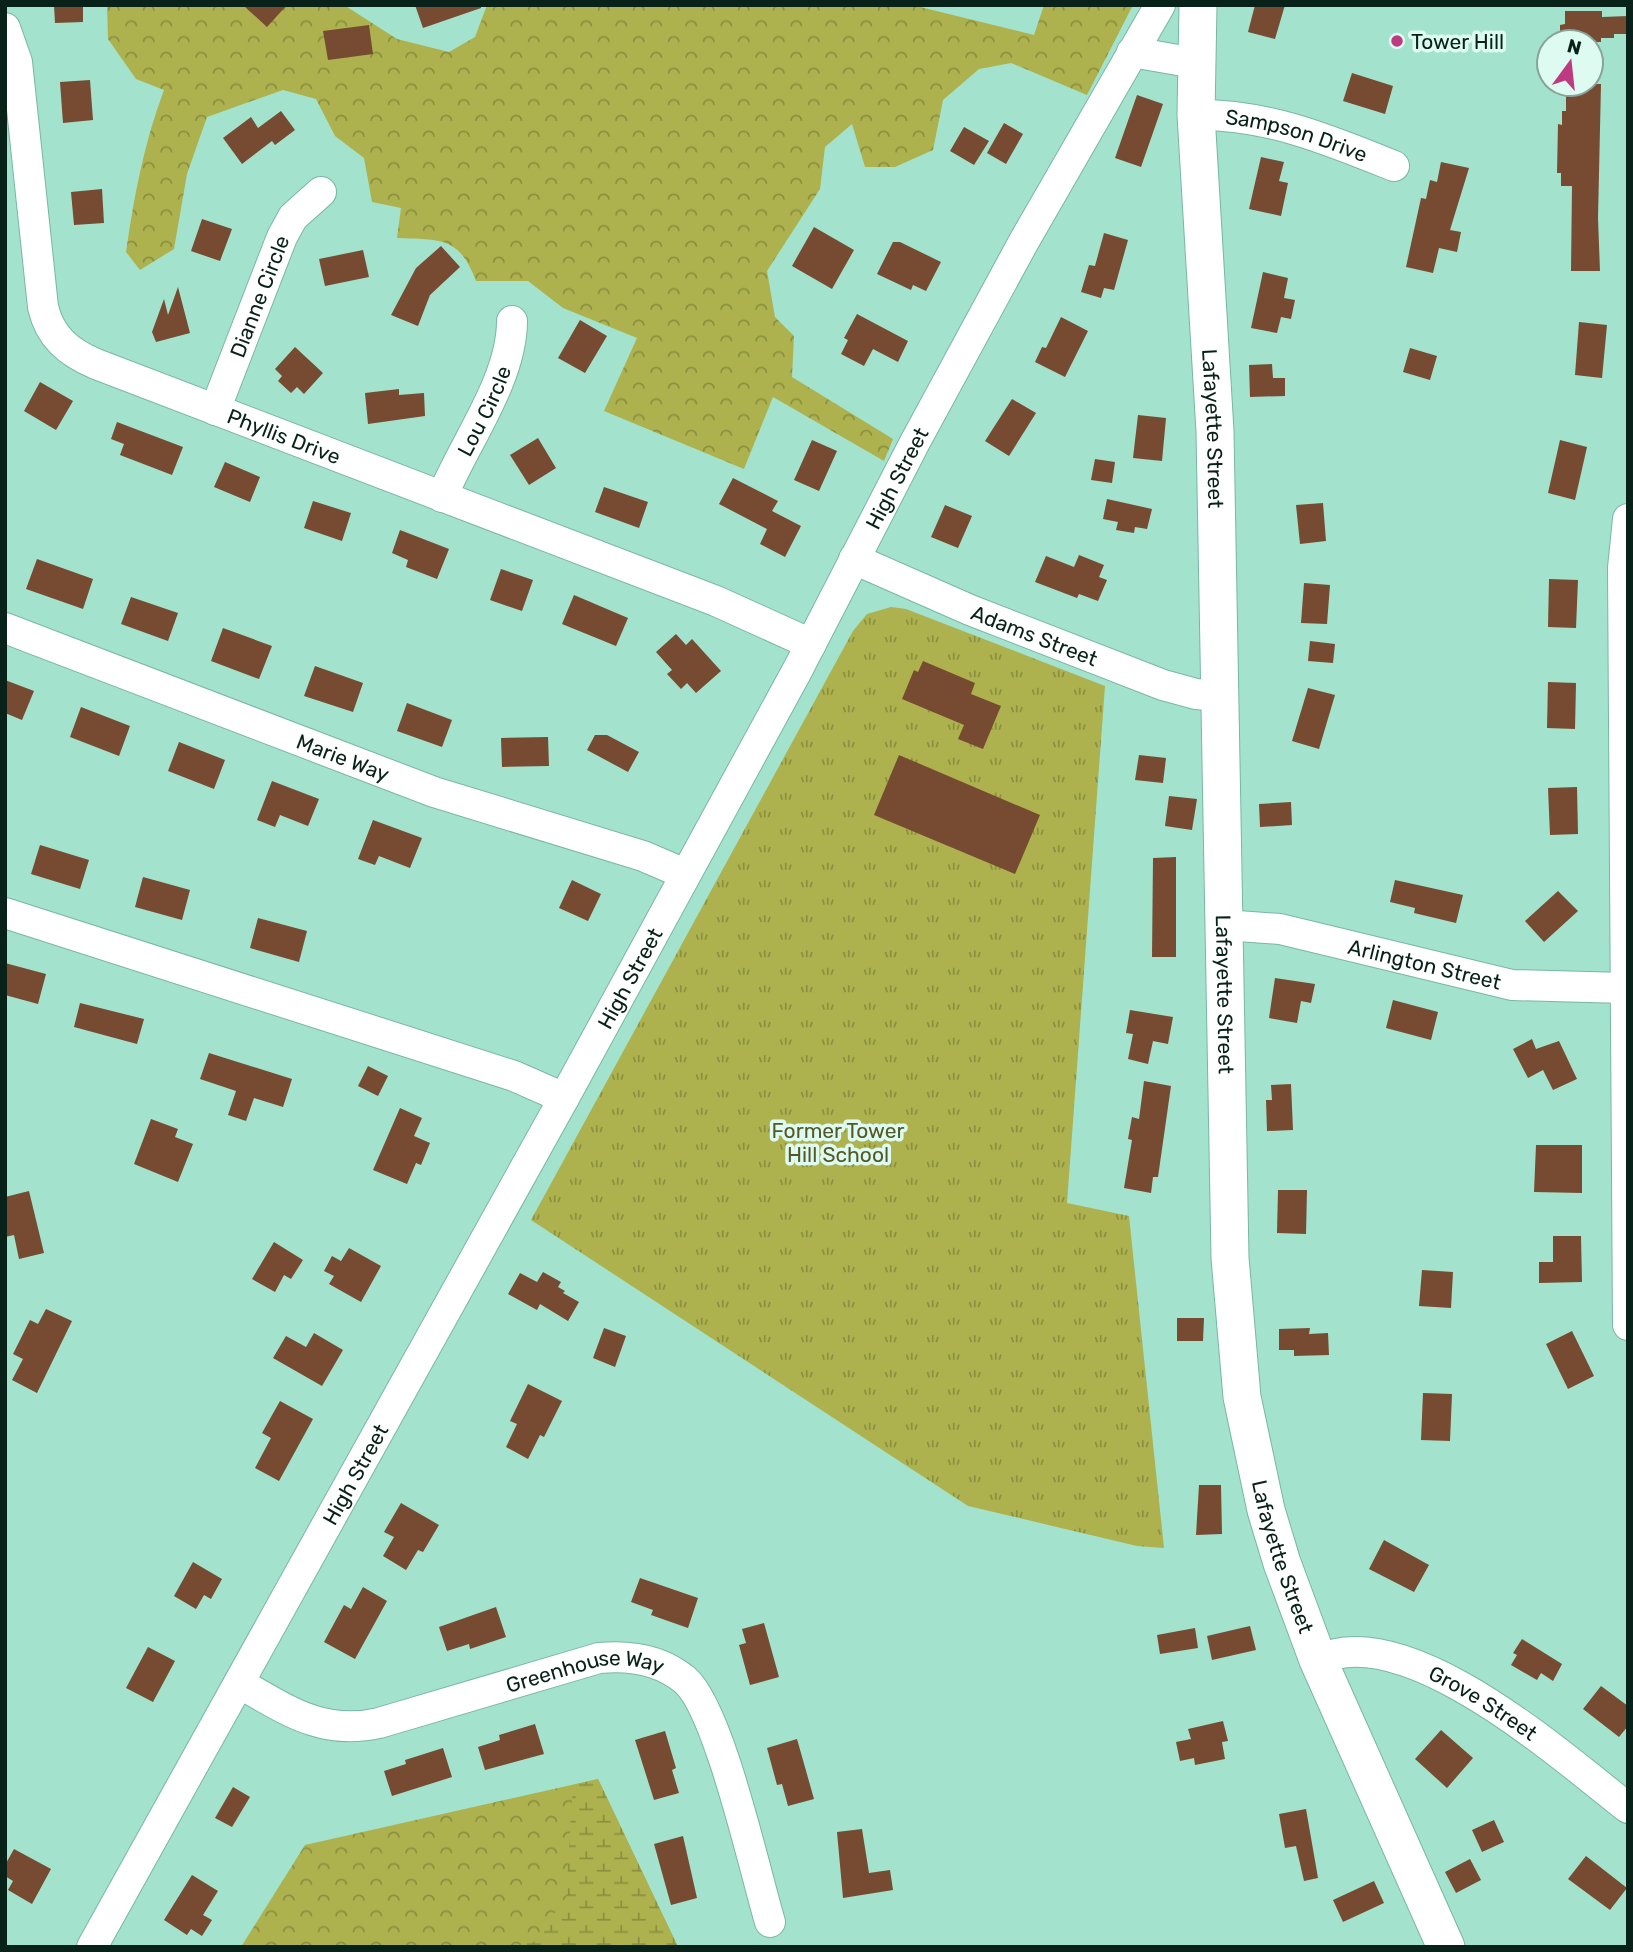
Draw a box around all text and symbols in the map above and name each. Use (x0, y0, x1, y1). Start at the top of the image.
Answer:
north arrow (1535, 28, 1605, 98)
place label: Tower Hill (1411, 29, 1504, 54)
marker: Tower Hill (1389, 33, 1405, 49)
text: N (1565, 34, 1584, 60)
street label: Sampson Drive (1224, 104, 1371, 167)
street label: Dianne Circle (224, 232, 294, 361)
street label: Lafayette Street (1198, 348, 1229, 508)
street label: Lou Circle (452, 362, 516, 460)
street label: Phyllis Drive (224, 403, 344, 469)
street label: High Street (860, 423, 933, 533)
street label: Adams Street (968, 599, 1101, 671)
street label: Marie Way (293, 728, 393, 786)
street label: Lafayette Street (1211, 914, 1239, 1074)
street label: High Street (592, 923, 667, 1033)
street label: Arlington Street (1346, 933, 1504, 994)
park label: Former Tower Hill School (772, 1118, 904, 1167)
street label: High Street (317, 1419, 393, 1529)
street label: Lafayette Street (1247, 1477, 1319, 1636)
street label: Greenhouse Way (503, 1645, 668, 1697)
street label: Grove Street (1425, 1660, 1542, 1745)

